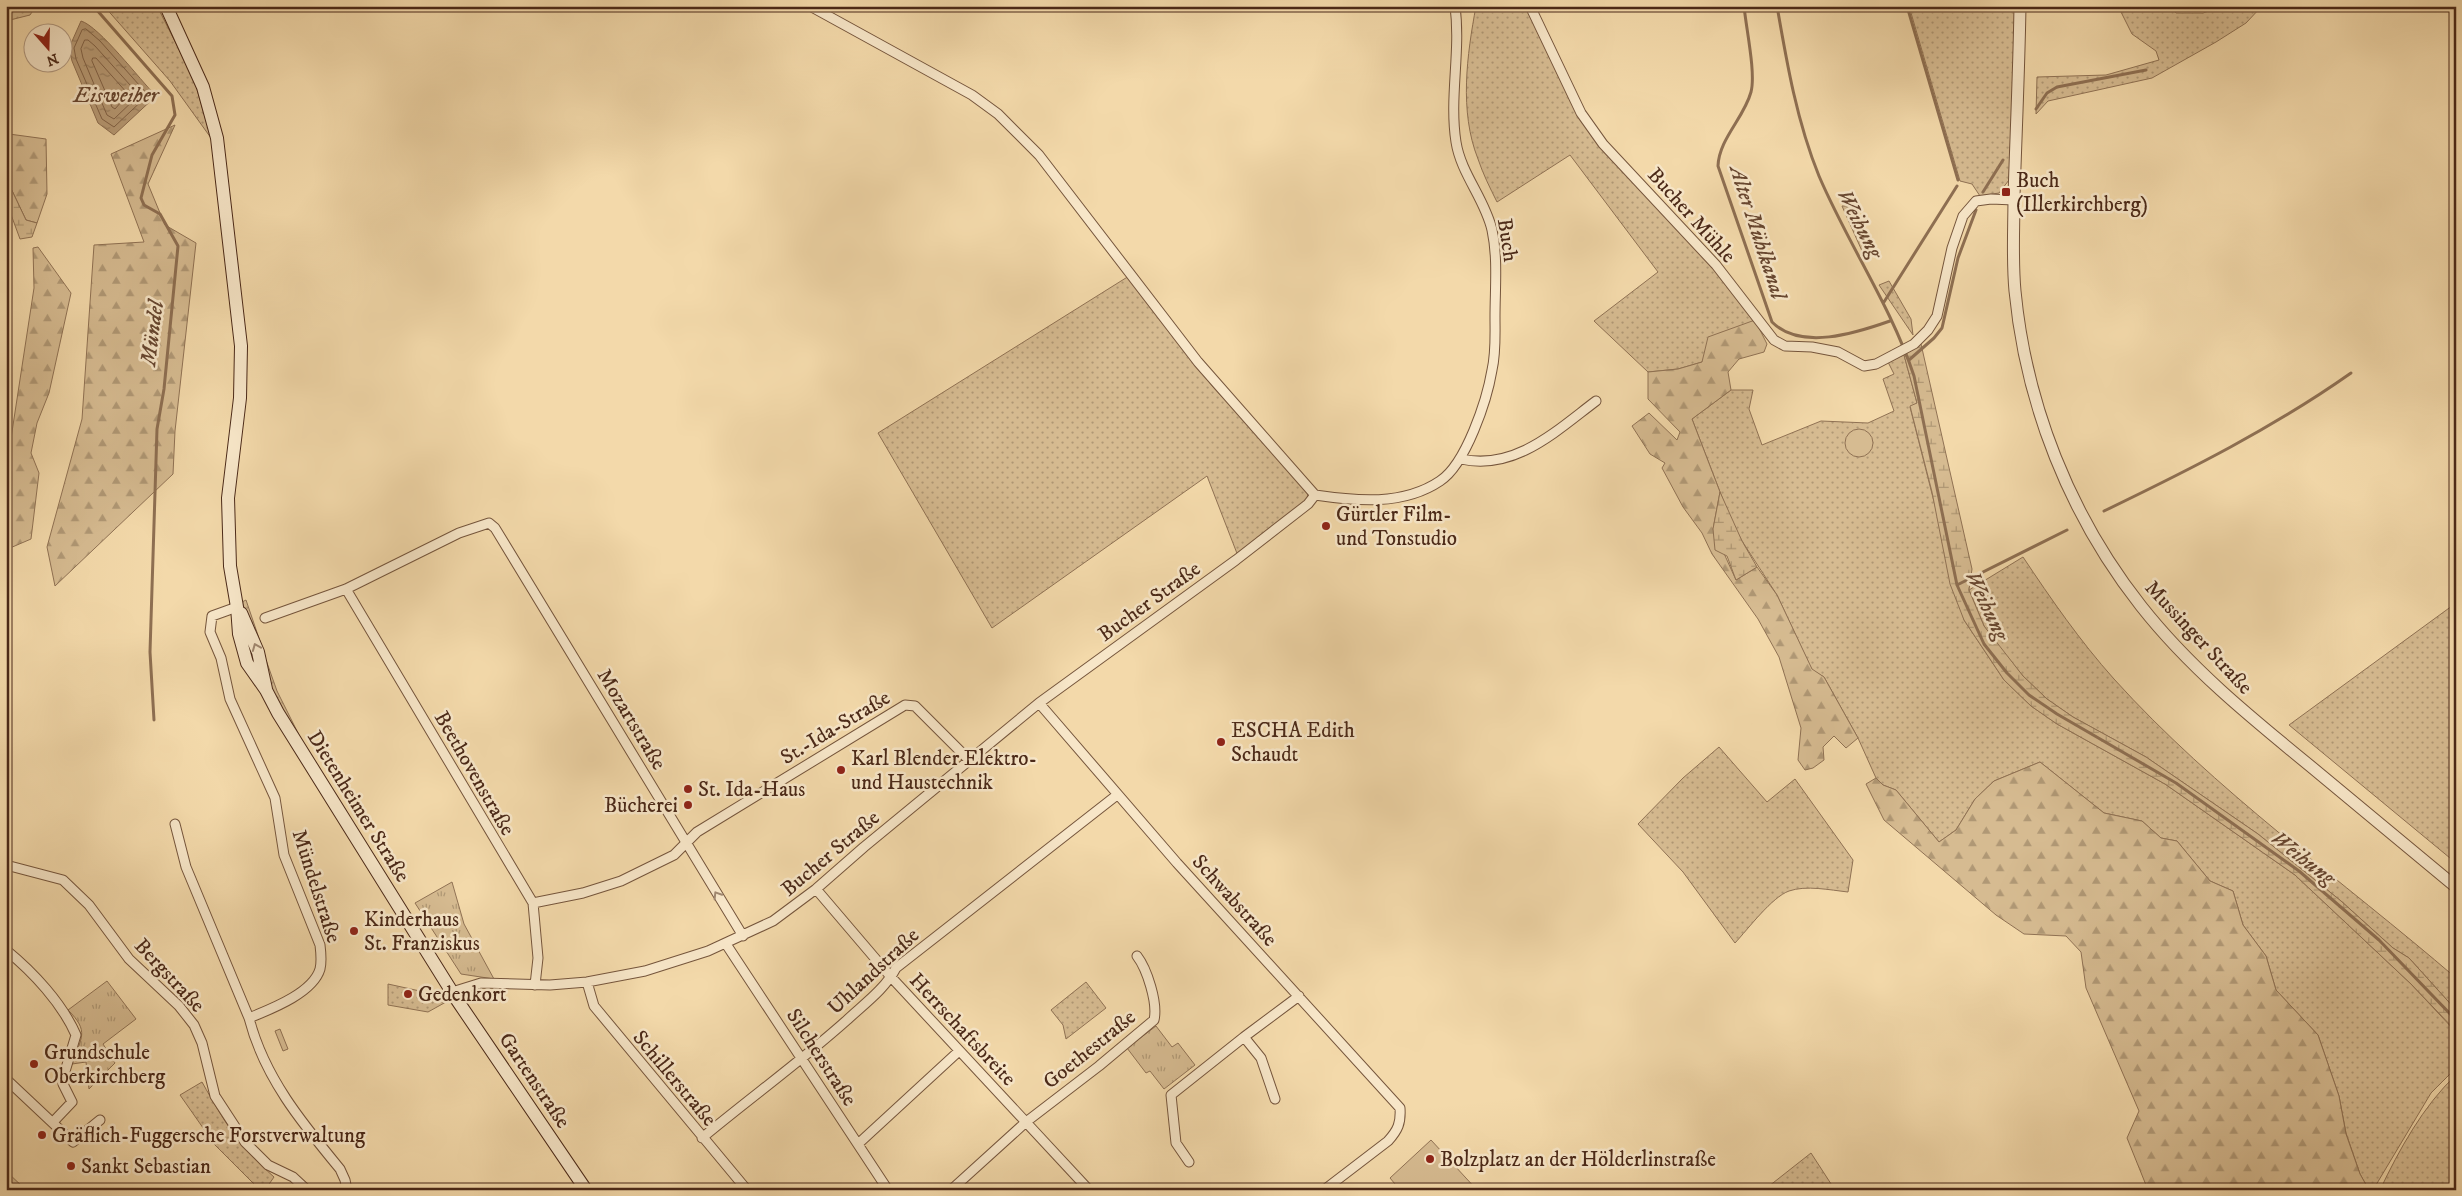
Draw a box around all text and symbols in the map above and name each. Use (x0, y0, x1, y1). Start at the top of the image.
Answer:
north arrow (22, 22, 72, 72)
text: N (43, 49, 61, 70)
water label: Eisweiher (72, 82, 161, 109)
water label: Alter Mühlkanal (1722, 160, 1793, 305)
street label: Bucher Mühle (1642, 163, 1741, 269)
place label: Buch (Illerkirchberg) (2016, 168, 2148, 218)
water label: Weihung (1831, 184, 1889, 265)
marker: Buch (Illerkirchberg) (2000, 186, 2012, 198)
street label: Buch (1491, 217, 1523, 264)
water label: Mündel (135, 297, 170, 369)
place label: Gürtler Film- und Tonstudio (1336, 502, 1457, 552)
marker: Gürtler Film- und Tonstudio (1320, 520, 1332, 532)
street label: Bucher Straße (1093, 556, 1206, 648)
water label: Weihung (1959, 566, 2015, 647)
street label: Mussinger Straße (2139, 575, 2258, 700)
one-way arrow (251, 643, 262, 652)
street label: Mozartstraße (591, 664, 672, 775)
street label: St.-Ida-Straße (776, 685, 895, 771)
street label: Beethovenstraße (428, 707, 520, 841)
place label: ESCHA Edith Schaudt (1231, 718, 1355, 768)
street label: Dietenheimer Straße (301, 726, 415, 887)
marker: ESCHA Edith Schaudt (1215, 736, 1227, 748)
place label: Karl Blender Elektro- und Haustechnik (851, 746, 1037, 796)
marker: Karl Blender Elektro- und Haustechnik (835, 764, 847, 776)
place label: St. Ida-Haus (698, 777, 805, 803)
marker: St. Ida-Haus (682, 783, 694, 795)
place label: Bücherei (604, 793, 678, 819)
marker: Bücherei (682, 799, 694, 811)
street label: Bucher Straße (776, 805, 885, 902)
water label: Weihung (2266, 825, 2342, 893)
street label: Mündelstraße (286, 826, 347, 946)
street label: Schwabstraße (1186, 849, 1283, 952)
one-way arrow (714, 891, 724, 900)
place label: Kinderhaus St. Franziskus (364, 907, 480, 957)
street label: Uhlandstraße (822, 923, 925, 1021)
marker: Kinderhaus St. Franziskus (348, 925, 360, 937)
street label: Bergstraße (128, 933, 210, 1018)
street label: Herrschaftsbreite (903, 968, 1021, 1092)
place label: Gedenkort (418, 982, 507, 1008)
marker: Gedenkort (402, 988, 414, 1000)
street label: Silcherstraße (780, 1004, 862, 1111)
street label: Goethestraße (1038, 1004, 1141, 1095)
street label: Schillerstraße (627, 1025, 722, 1132)
street label: Gartenstraße (493, 1028, 576, 1134)
place label: Grundschule Oberkirchberg (44, 1040, 166, 1090)
marker: Grundschule Oberkirchberg (28, 1058, 40, 1070)
place label: Gräflich-Fuggersche Forstverwaltung (52, 1123, 366, 1149)
marker: Gräflich-Fuggersche Forstverwaltung (36, 1129, 48, 1141)
place label: Bolzplatz an der Hölderlinstraße (1440, 1147, 1716, 1173)
marker: Bolzplatz an der Hölderlinstraße (1424, 1153, 1436, 1165)
place label: Sankt Sebastian (81, 1154, 211, 1180)
marker: Sankt Sebastian (65, 1160, 77, 1172)

